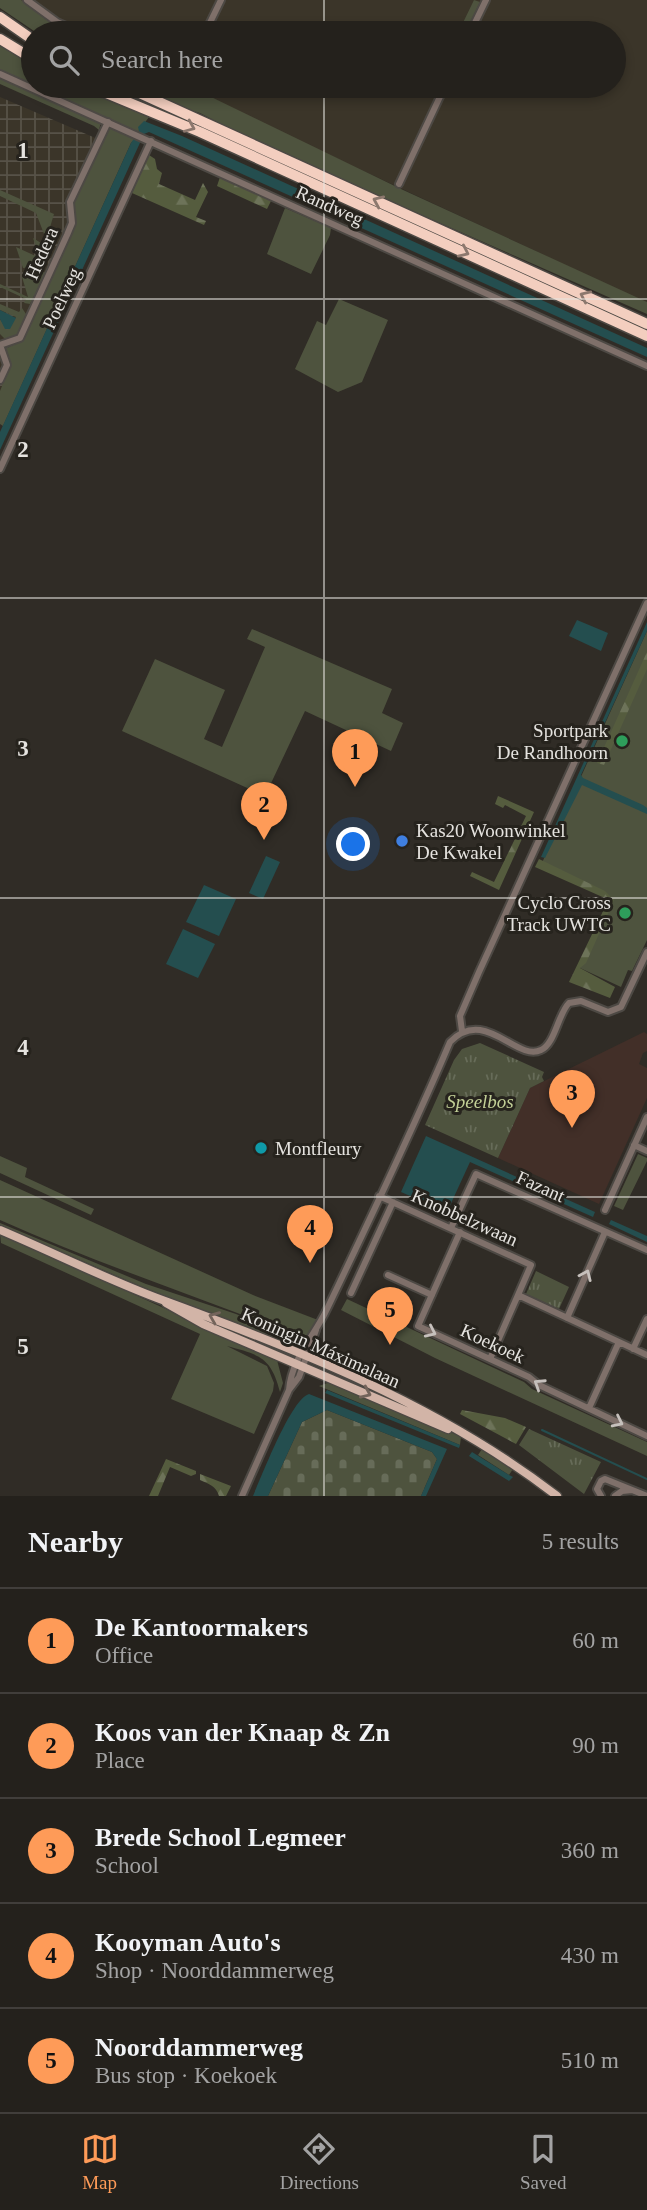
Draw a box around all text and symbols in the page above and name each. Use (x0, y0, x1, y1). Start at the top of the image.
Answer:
search box (21, 21, 626, 98)
icon: search (45, 41, 83, 79)
text: Search here (101, 45, 223, 74)
one-way arrow (182, 119, 195, 133)
text: 1 (17, 138, 29, 163)
street label: Randweg (293, 181, 367, 230)
one-way arrow (373, 195, 385, 209)
street label: Hedera (21, 223, 62, 283)
one-way arrow (456, 244, 469, 258)
street label: Poelweg (38, 264, 85, 332)
one-way arrow (580, 290, 592, 304)
text: 2 (17, 437, 29, 462)
place label: Sportpark De Randhoorn (497, 720, 608, 763)
pin: 1 (332, 729, 378, 787)
marker: Sportpark De Randhoorn (614, 733, 630, 749)
text: 3 (17, 736, 29, 761)
pin: 2 (241, 782, 287, 840)
place label: Kas20 Woonwinkel De Kwakel (416, 820, 566, 863)
your location (336, 827, 370, 861)
marker: Kas20 Woonwinkel De Kwakel (394, 833, 410, 849)
place label: Cyclo Cross Track UWTC (507, 892, 611, 935)
marker: Cyclo Cross Track UWTC (617, 905, 633, 921)
text: 4 (17, 1035, 29, 1060)
pin: 3 (549, 1070, 595, 1128)
park label: Speelbos (446, 1091, 514, 1112)
place label: Montfleury (275, 1138, 362, 1159)
marker: Montfleury (253, 1140, 269, 1156)
street label: Fazant (513, 1167, 569, 1207)
street label: Knobbelzwaan (408, 1185, 522, 1250)
pin: 4 (287, 1205, 333, 1263)
one-way arrow (578, 1269, 592, 1282)
pin: 5 (367, 1287, 413, 1345)
street label: Koningin Máximalaan (238, 1303, 404, 1392)
one-way arrow (209, 1312, 221, 1326)
street label: Koekoek (457, 1319, 529, 1368)
one-way arrow (424, 1324, 436, 1338)
text: 5 (17, 1334, 29, 1359)
one-way arrow (534, 1379, 547, 1392)
one-way arrow (359, 1385, 371, 1399)
one-way arrow (611, 1414, 623, 1428)
text: Nearby (28, 1525, 123, 1558)
text: 5 results (542, 1529, 619, 1554)
text: De Kantoormakers (95, 1613, 308, 1642)
text: 1 (45, 1628, 57, 1653)
text: 60 m (572, 1628, 619, 1653)
text: Office (95, 1643, 153, 1668)
text: Koos van der Knaap & Zn (95, 1718, 390, 1747)
text: 2 (45, 1733, 57, 1758)
text: 90 m (572, 1733, 619, 1758)
text: Place (95, 1748, 145, 1773)
text: Brede School Legmeer (95, 1823, 346, 1852)
text: 3 (45, 1838, 57, 1863)
text: 360 m (561, 1838, 619, 1863)
text: School (95, 1853, 159, 1878)
text: Kooyman Auto's (95, 1928, 281, 1957)
text: 4 (45, 1943, 57, 1968)
text: 430 m (561, 1943, 619, 1968)
text: Shop · Noorddammerweg (95, 1958, 334, 1983)
text: Noorddammerweg (95, 2033, 303, 2062)
text: 5 (45, 2048, 57, 2073)
text: 510 m (561, 2048, 619, 2073)
text: Bus stop · Koekoek (95, 2063, 277, 2088)
tab: Map (81, 2130, 119, 2194)
tab: Directions (280, 2130, 359, 2194)
tab: Saved (520, 2130, 566, 2194)

